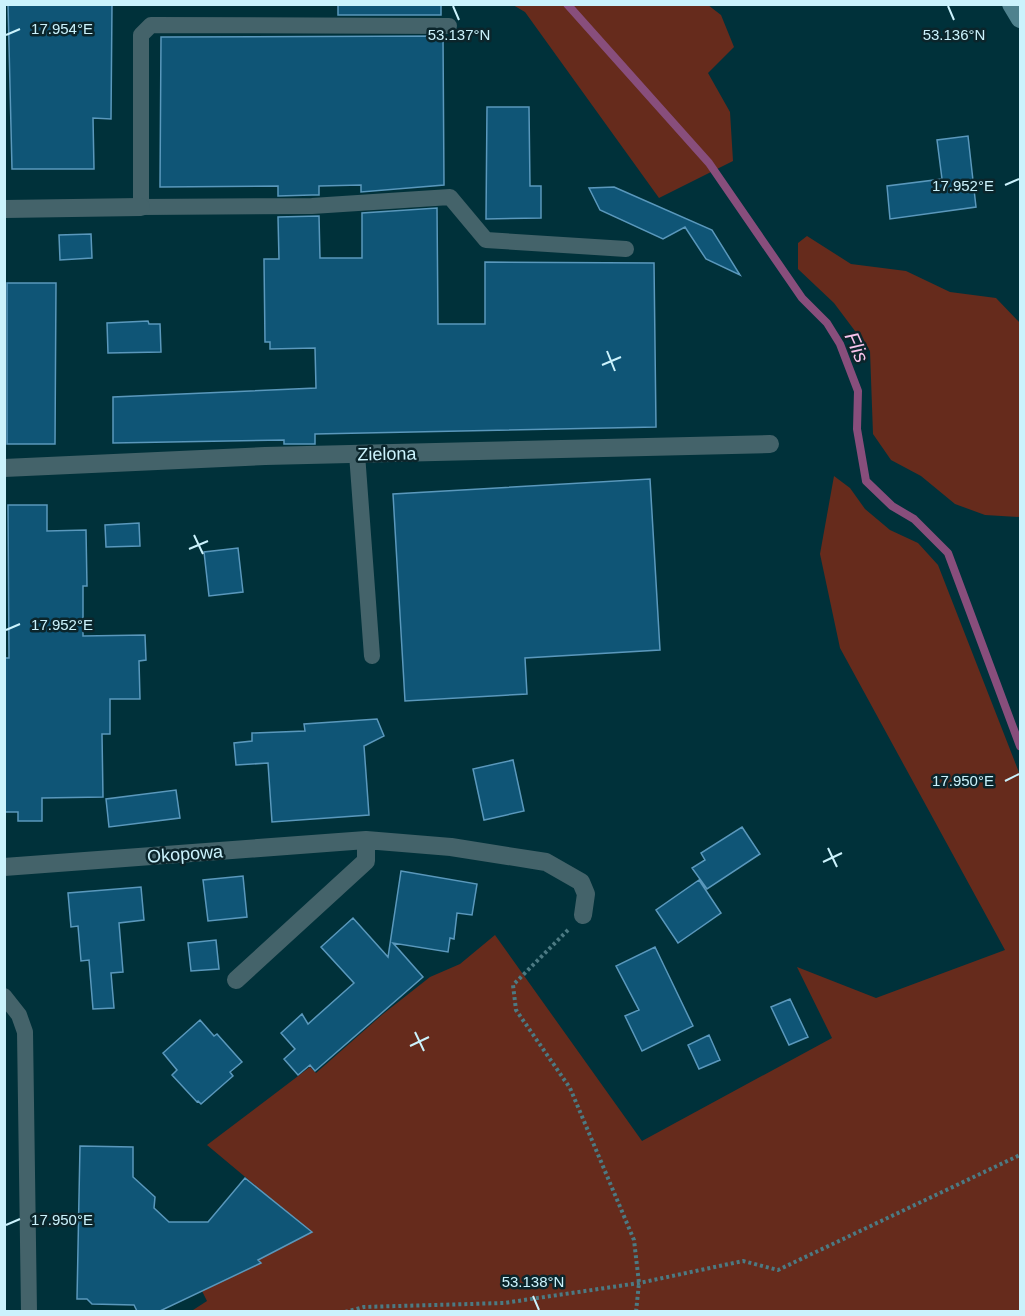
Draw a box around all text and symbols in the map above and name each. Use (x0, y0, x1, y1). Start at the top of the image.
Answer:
text: 17.954°E (31, 20, 93, 37)
text: 53.137°N (428, 26, 490, 43)
text: 53.136°N (923, 26, 985, 43)
text: 17.952°E (932, 177, 994, 194)
water label: Flis (841, 328, 873, 366)
street label: Zielona (357, 443, 418, 465)
text: 17.952°E (31, 616, 93, 633)
text: 17.950°E (932, 772, 994, 789)
street label: Okopowa (146, 841, 225, 867)
text: 17.950°E (31, 1211, 93, 1228)
text: 53.138°N (502, 1273, 564, 1290)

